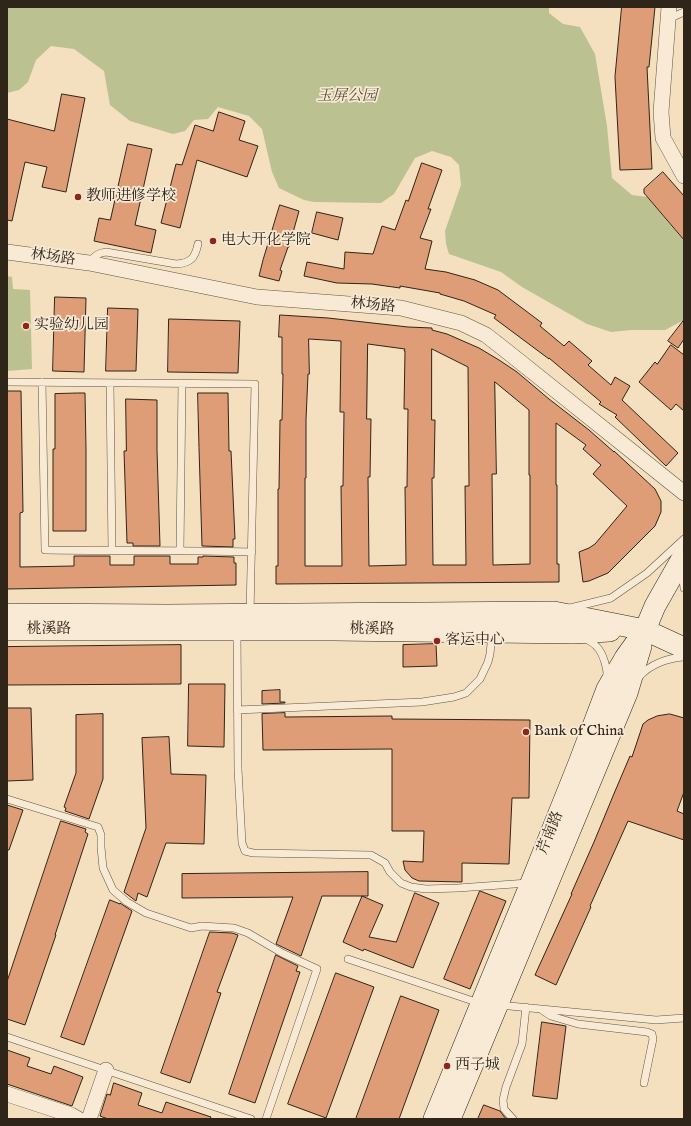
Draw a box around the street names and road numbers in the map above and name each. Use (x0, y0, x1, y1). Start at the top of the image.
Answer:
street label: 林场路 (29, 246, 77, 270)
street label: 林场路 (350, 295, 396, 317)
street label: 桃溪路 (27, 621, 71, 639)
street label: 桃溪路 (349, 621, 395, 639)
street label: 芹南路 (534, 809, 568, 857)

